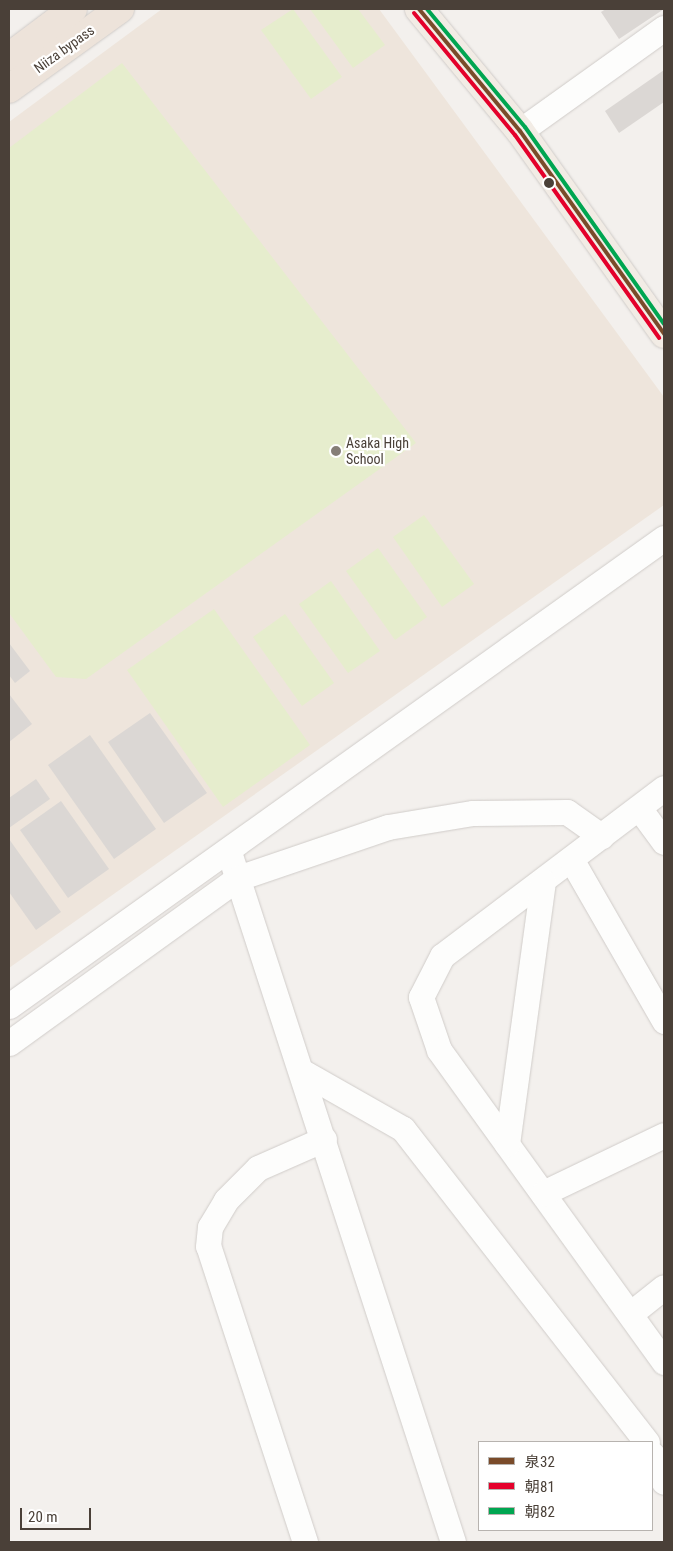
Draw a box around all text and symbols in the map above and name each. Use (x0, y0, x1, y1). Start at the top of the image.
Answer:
street label: Niiza bypass (31, 22, 97, 76)
unlabelled marker (544, 178, 554, 188)
place label: Asaka High School (346, 435, 409, 468)
marker: Asaka High School (330, 445, 342, 457)
legend (478, 1441, 653, 1531)
text: 泉32 (525, 1453, 555, 1471)
text: 朝81 (525, 1478, 555, 1496)
scale bar (22, 1498, 94, 1530)
text: 朝82 (525, 1503, 555, 1521)
text: 20 m (28, 1508, 58, 1526)

